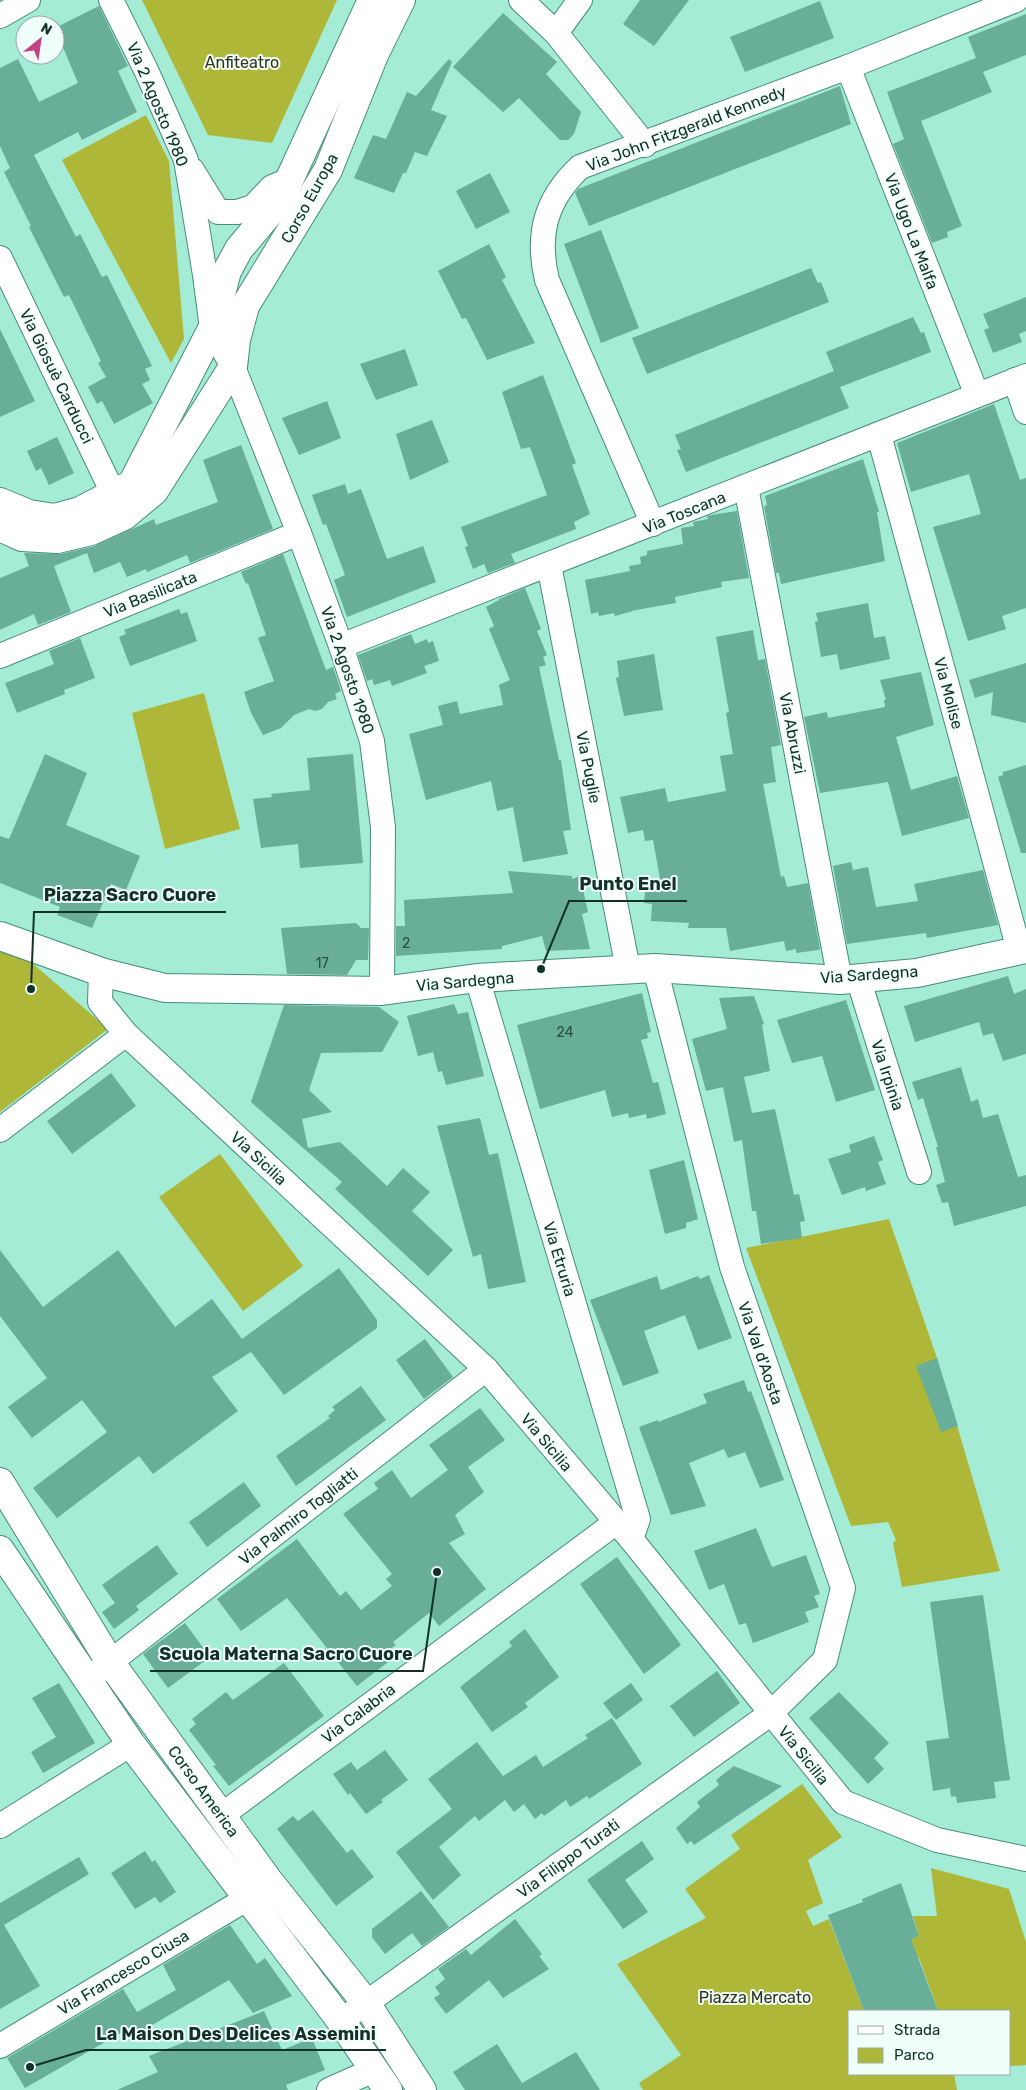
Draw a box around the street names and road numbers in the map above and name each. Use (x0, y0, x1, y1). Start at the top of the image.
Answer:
street label: Via 2 Agosto 1980 (123, 39, 192, 169)
street label: Via John Fitzgerald Kennedy (583, 81, 789, 175)
street label: Corso Europa (277, 150, 342, 247)
street label: Via Ugo La Malfa (881, 170, 942, 292)
street label: Via Giosuè Carducci (16, 306, 97, 447)
street label: Via Toscana (640, 487, 729, 538)
street label: Via Basilicata (101, 567, 200, 622)
street label: Via 2 Agosto 1980 (317, 604, 378, 736)
street label: Via Molise (930, 655, 967, 731)
street label: Via Abruzzi (775, 691, 810, 776)
street label: Via Puglie (572, 729, 605, 805)
street label: Via Sardegna (819, 962, 919, 987)
street label: Via Sardegna (415, 968, 515, 995)
street label: Via Irpinia (867, 1037, 908, 1113)
street label: Via Sicilia (227, 1127, 291, 1189)
street label: Via Etruria (539, 1219, 580, 1299)
street label: Via Val d'Aosta (734, 1299, 787, 1407)
street label: Via Sicilia (517, 1409, 576, 1475)
street label: Via Palmiro Togliatti (235, 1464, 362, 1569)
street label: Via Calabria (318, 1679, 399, 1747)
street label: Via Sicilia (774, 1722, 833, 1789)
street label: Corso America (164, 1742, 243, 1841)
street label: Via Filippo Turati (513, 1815, 623, 1902)
street label: Via Francesco Ciusa (54, 1926, 192, 2019)

